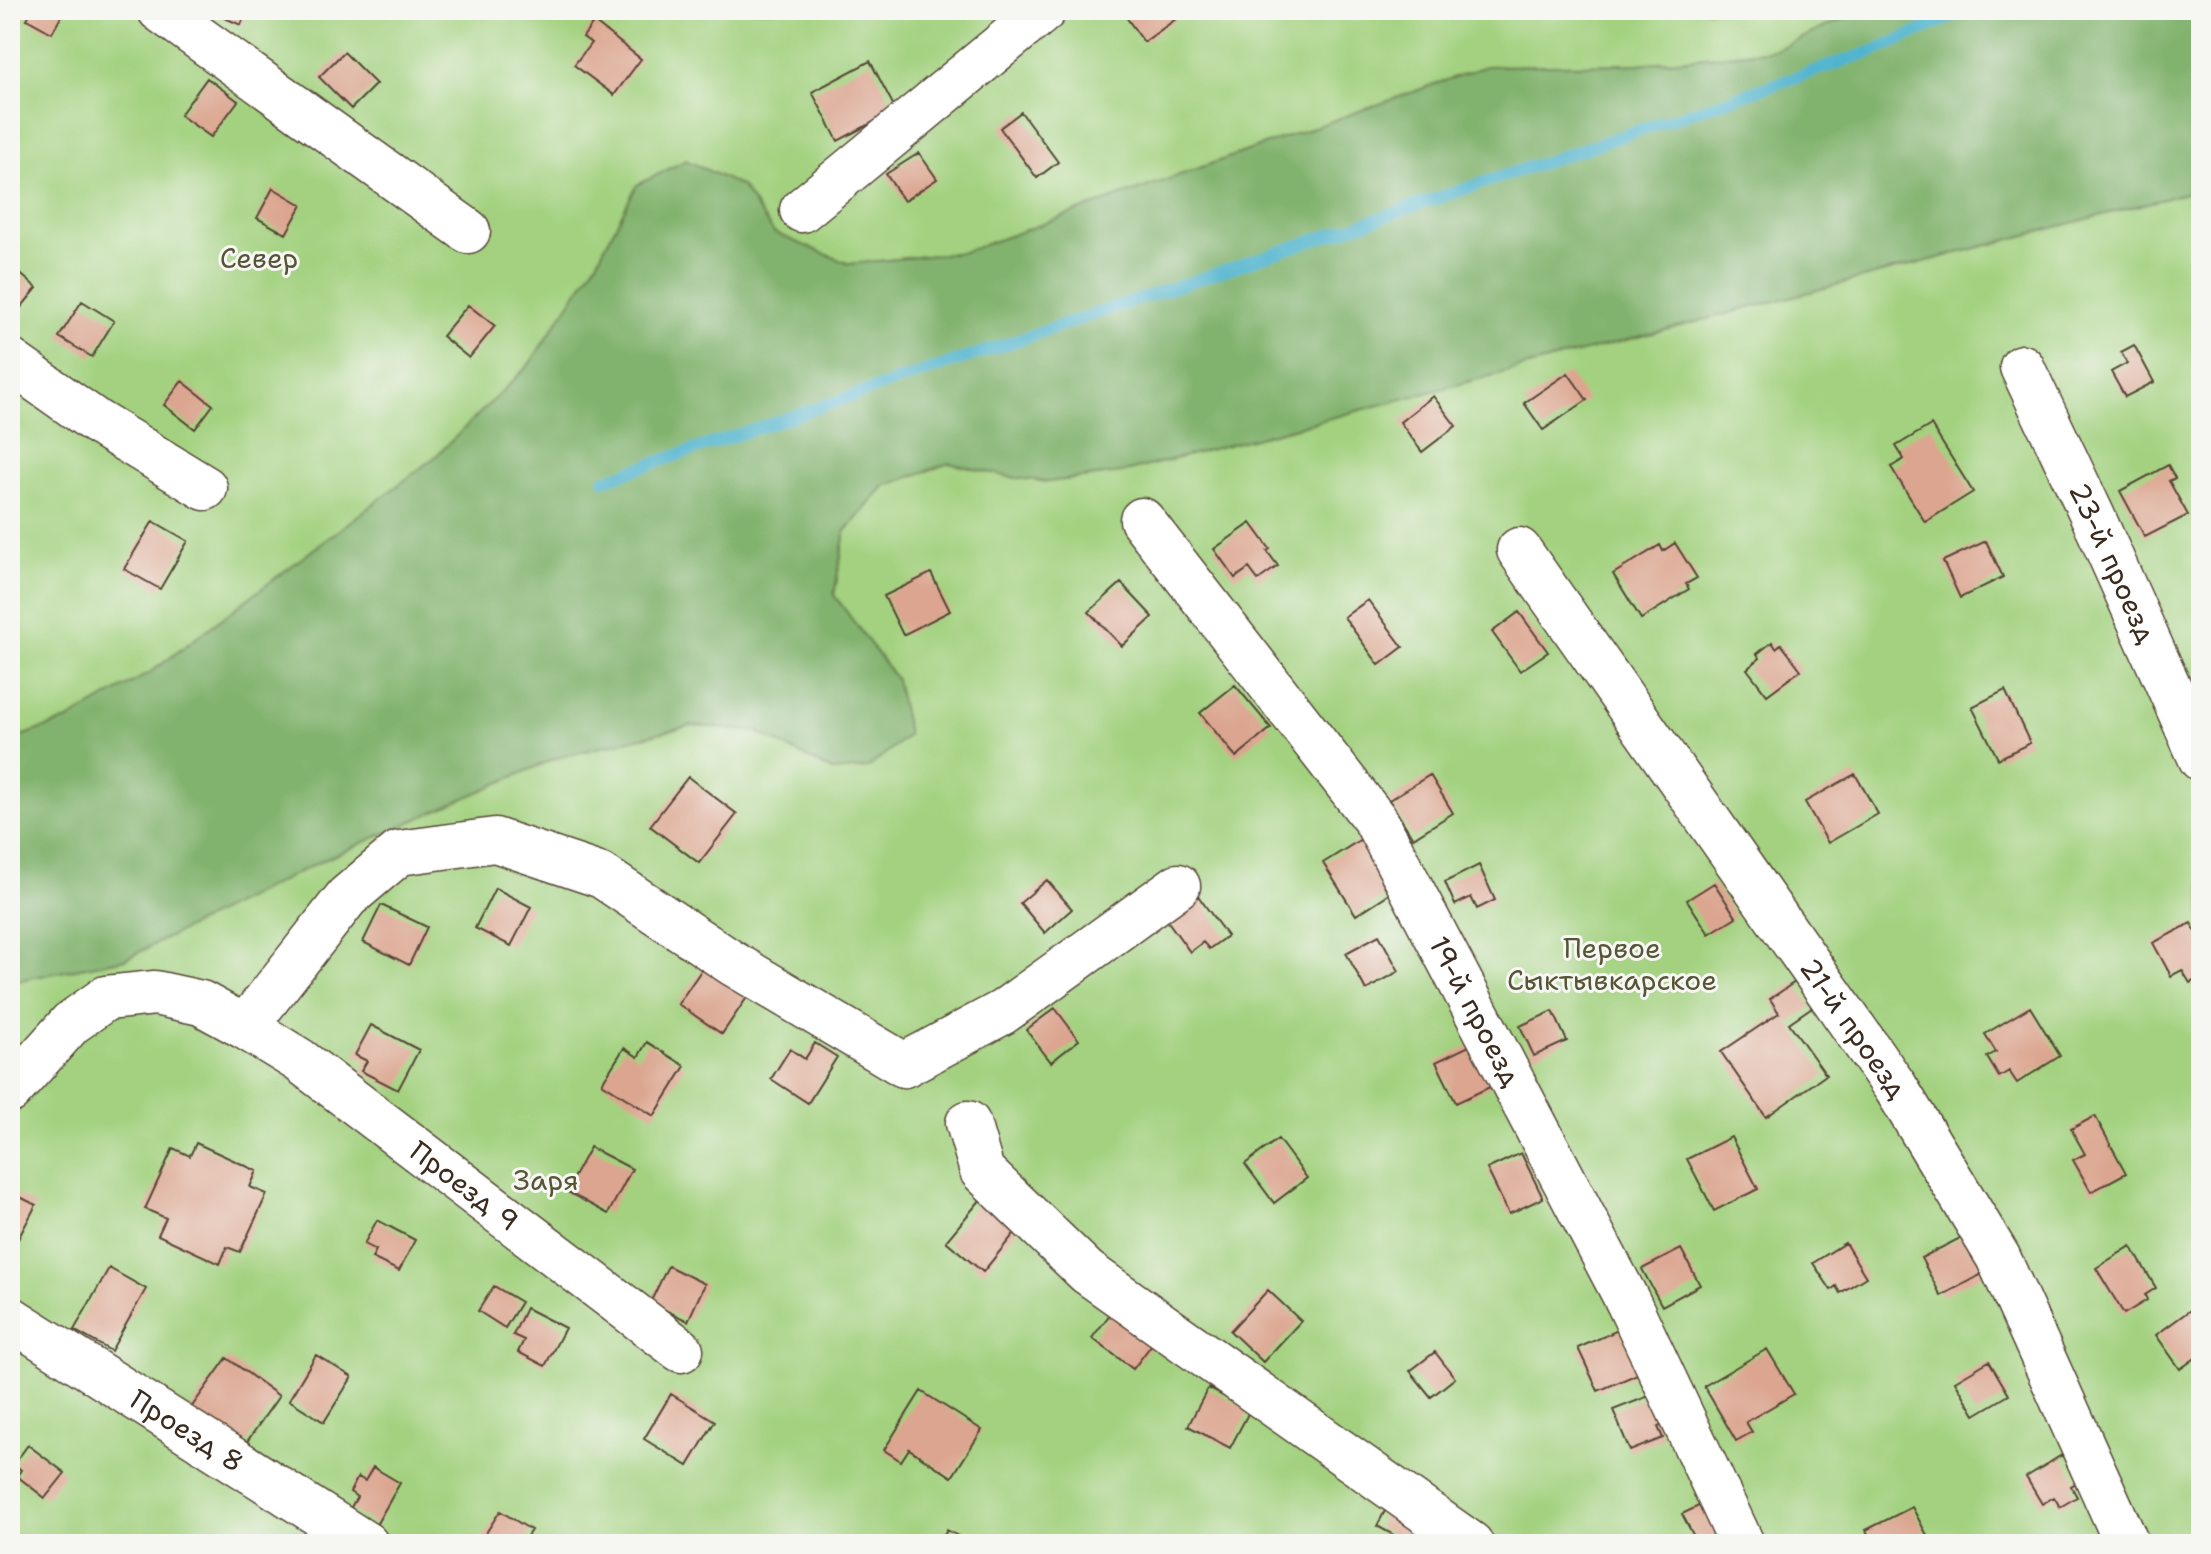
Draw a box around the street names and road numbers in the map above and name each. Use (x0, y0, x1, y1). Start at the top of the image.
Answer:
street label: 23-й проезд (2060, 476, 2166, 649)
street label: 19-й проезд (1421, 929, 1531, 1093)
street label: 21-й проезд (1791, 950, 1917, 1106)
street label: Проезд 9 (402, 1132, 527, 1239)
street label: Проезд 8 (123, 1380, 251, 1481)

